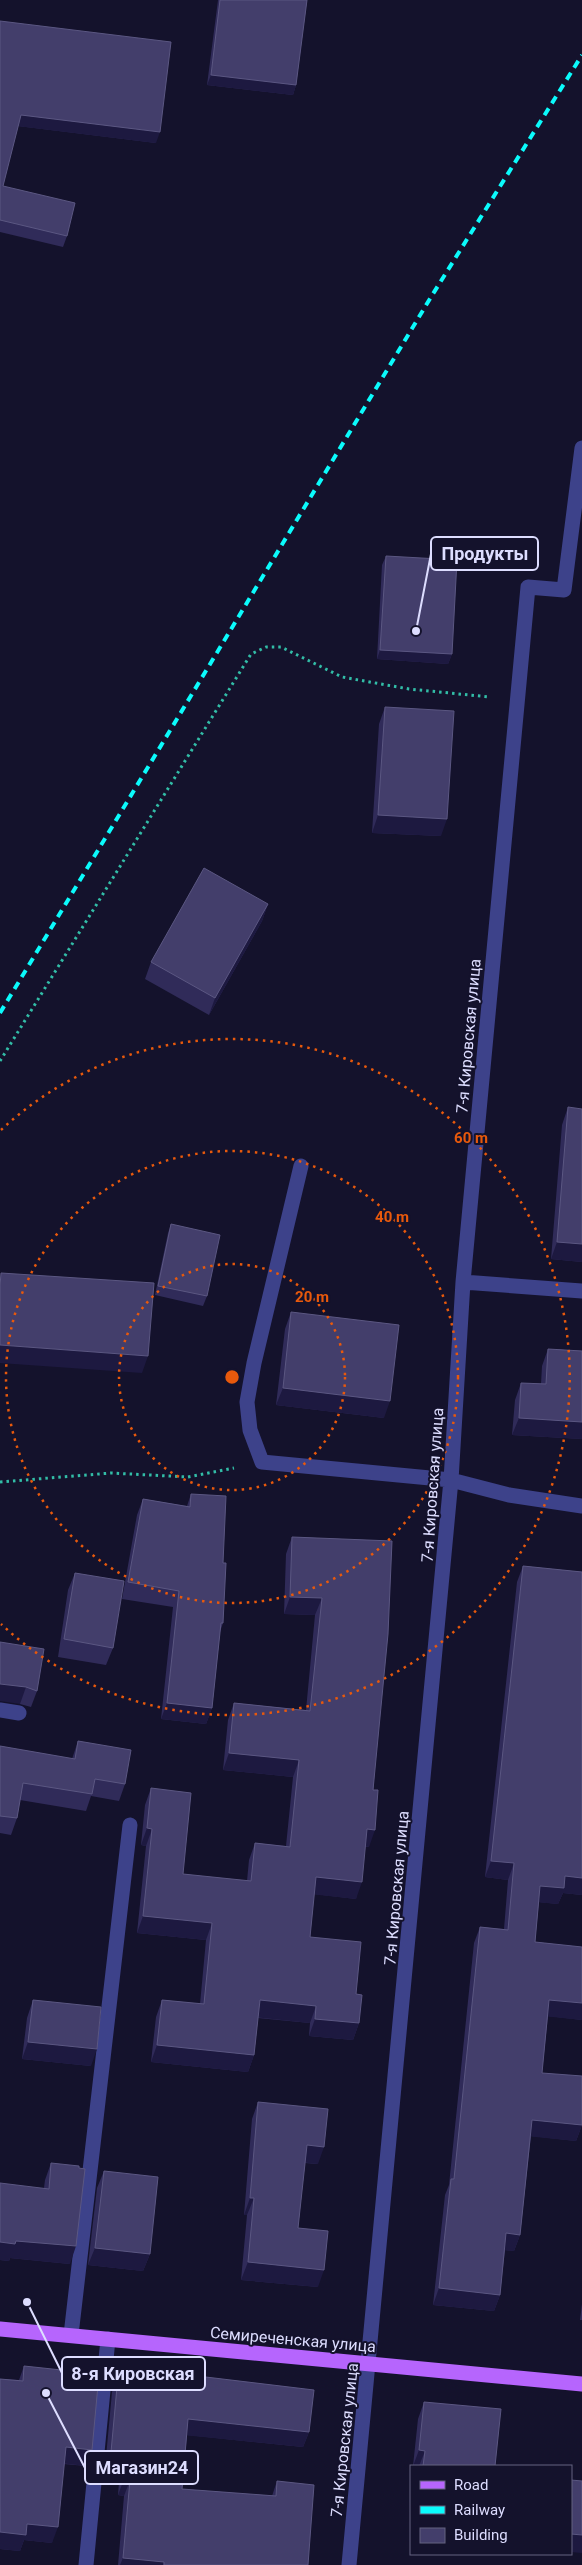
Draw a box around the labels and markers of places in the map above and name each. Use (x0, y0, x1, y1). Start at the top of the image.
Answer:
callout: Продукты (431, 537, 538, 570)
centre of rings (223, 1368, 241, 1386)
callout: 8-я Кировская (62, 2357, 205, 2390)
callout: Магазин24 (85, 2451, 198, 2484)

